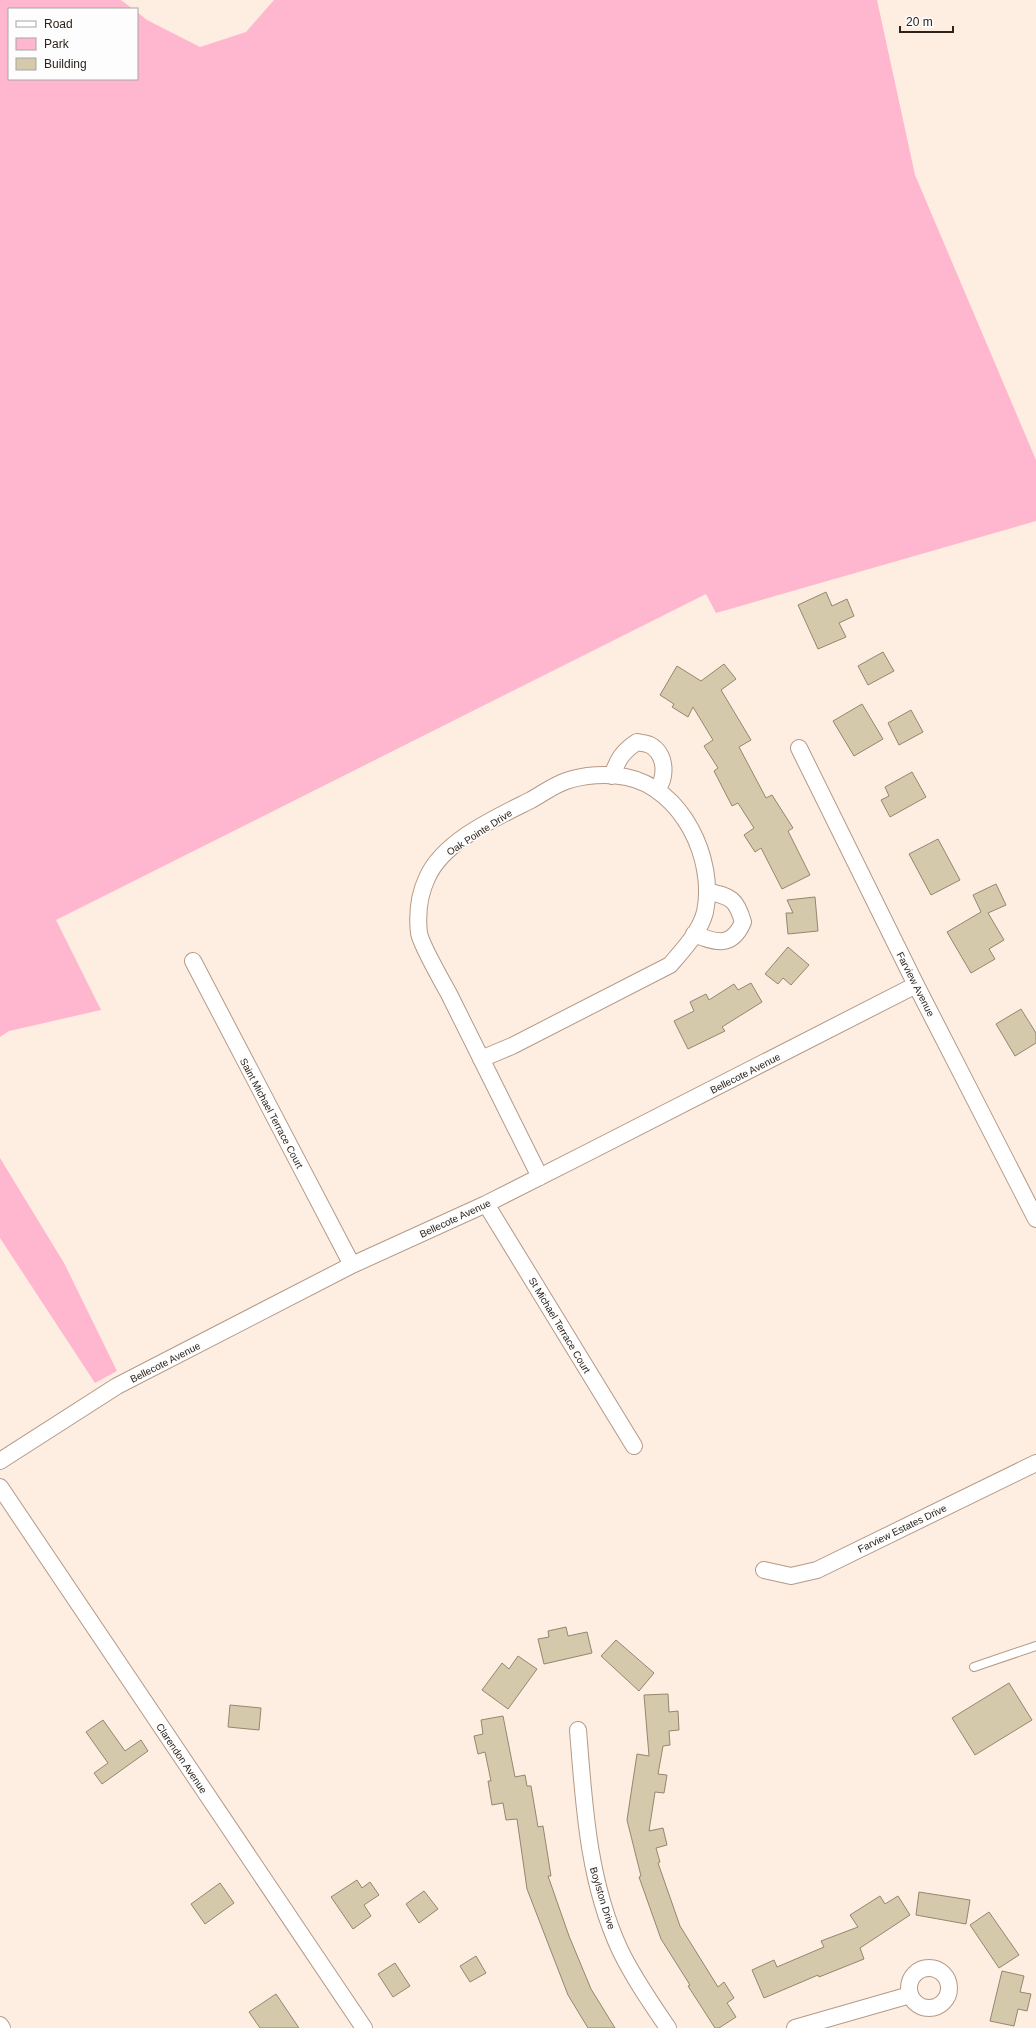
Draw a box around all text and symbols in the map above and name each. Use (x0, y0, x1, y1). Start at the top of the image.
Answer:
legend (8, 8, 138, 80)
scale bar (900, 8, 953, 34)
text: 20 m (906, 15, 933, 29)
text: Road (44, 17, 73, 31)
text: Park (44, 37, 70, 51)
text: Building (44, 57, 87, 71)
street label: Oak Pointe Drive (445, 807, 514, 858)
street label: Farview Avenue (895, 950, 937, 1019)
street label: Bellecote Avenue (708, 1051, 782, 1096)
street label: Saint Michael Terrace Court (238, 1056, 305, 1170)
street label: Bellecote Avenue (418, 1197, 493, 1240)
street label: St Michael Terrace Court (527, 1275, 593, 1375)
street label: Bellecote Avenue (128, 1340, 202, 1385)
street label: Farview Estates Drive (856, 1502, 949, 1555)
street label: Clarendon Avenue (154, 1721, 209, 1796)
street label: Boylston Drive (588, 1866, 617, 1931)

